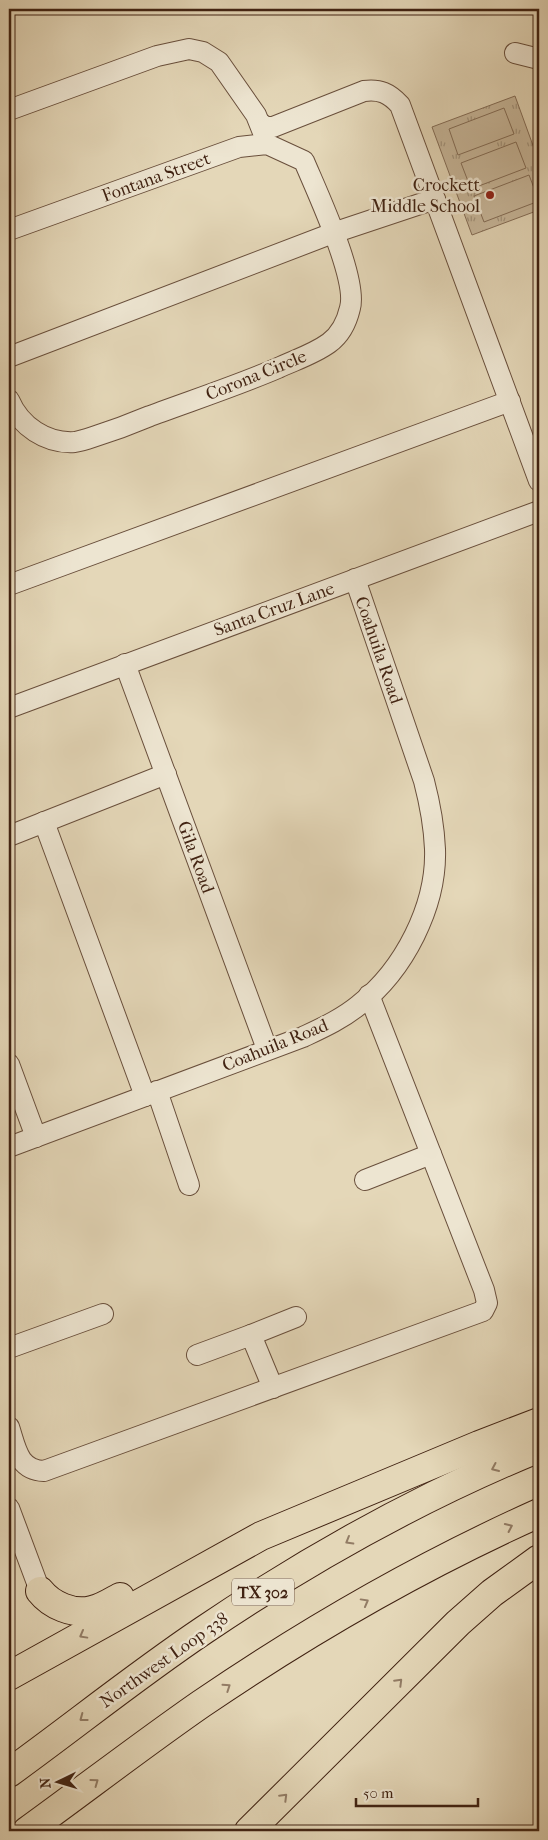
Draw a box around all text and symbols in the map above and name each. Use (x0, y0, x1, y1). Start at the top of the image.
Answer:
street label: Fontana Street (99, 148, 214, 207)
place label: Crockett Middle School (371, 175, 481, 217)
marker: Crockett Middle School (484, 189, 496, 201)
street label: Corona Circle (203, 346, 310, 405)
street label: Santa Cruz Lane (211, 578, 337, 641)
street label: Coahuila Road (350, 594, 407, 707)
street label: Gila Road (173, 818, 218, 896)
street label: Coahuila Road (219, 1015, 331, 1076)
one-way arrow (491, 1461, 500, 1472)
one-way arrow (504, 1523, 513, 1533)
one-way arrow (346, 1534, 355, 1544)
road number: TX 302 (232, 1578, 294, 1605)
one-way arrow (360, 1598, 369, 1608)
street label: Northwest Loop 338 (96, 1608, 232, 1713)
one-way arrow (80, 1628, 89, 1638)
one-way arrow (393, 1679, 402, 1688)
one-way arrow (221, 1684, 231, 1693)
one-way arrow (80, 1712, 89, 1720)
north arrow (32, 1758, 82, 1808)
scale bar (356, 1775, 478, 1807)
text: N (37, 1777, 54, 1789)
one-way arrow (89, 1779, 98, 1787)
text: 50 m (363, 1784, 394, 1802)
one-way arrow (278, 1794, 287, 1803)

